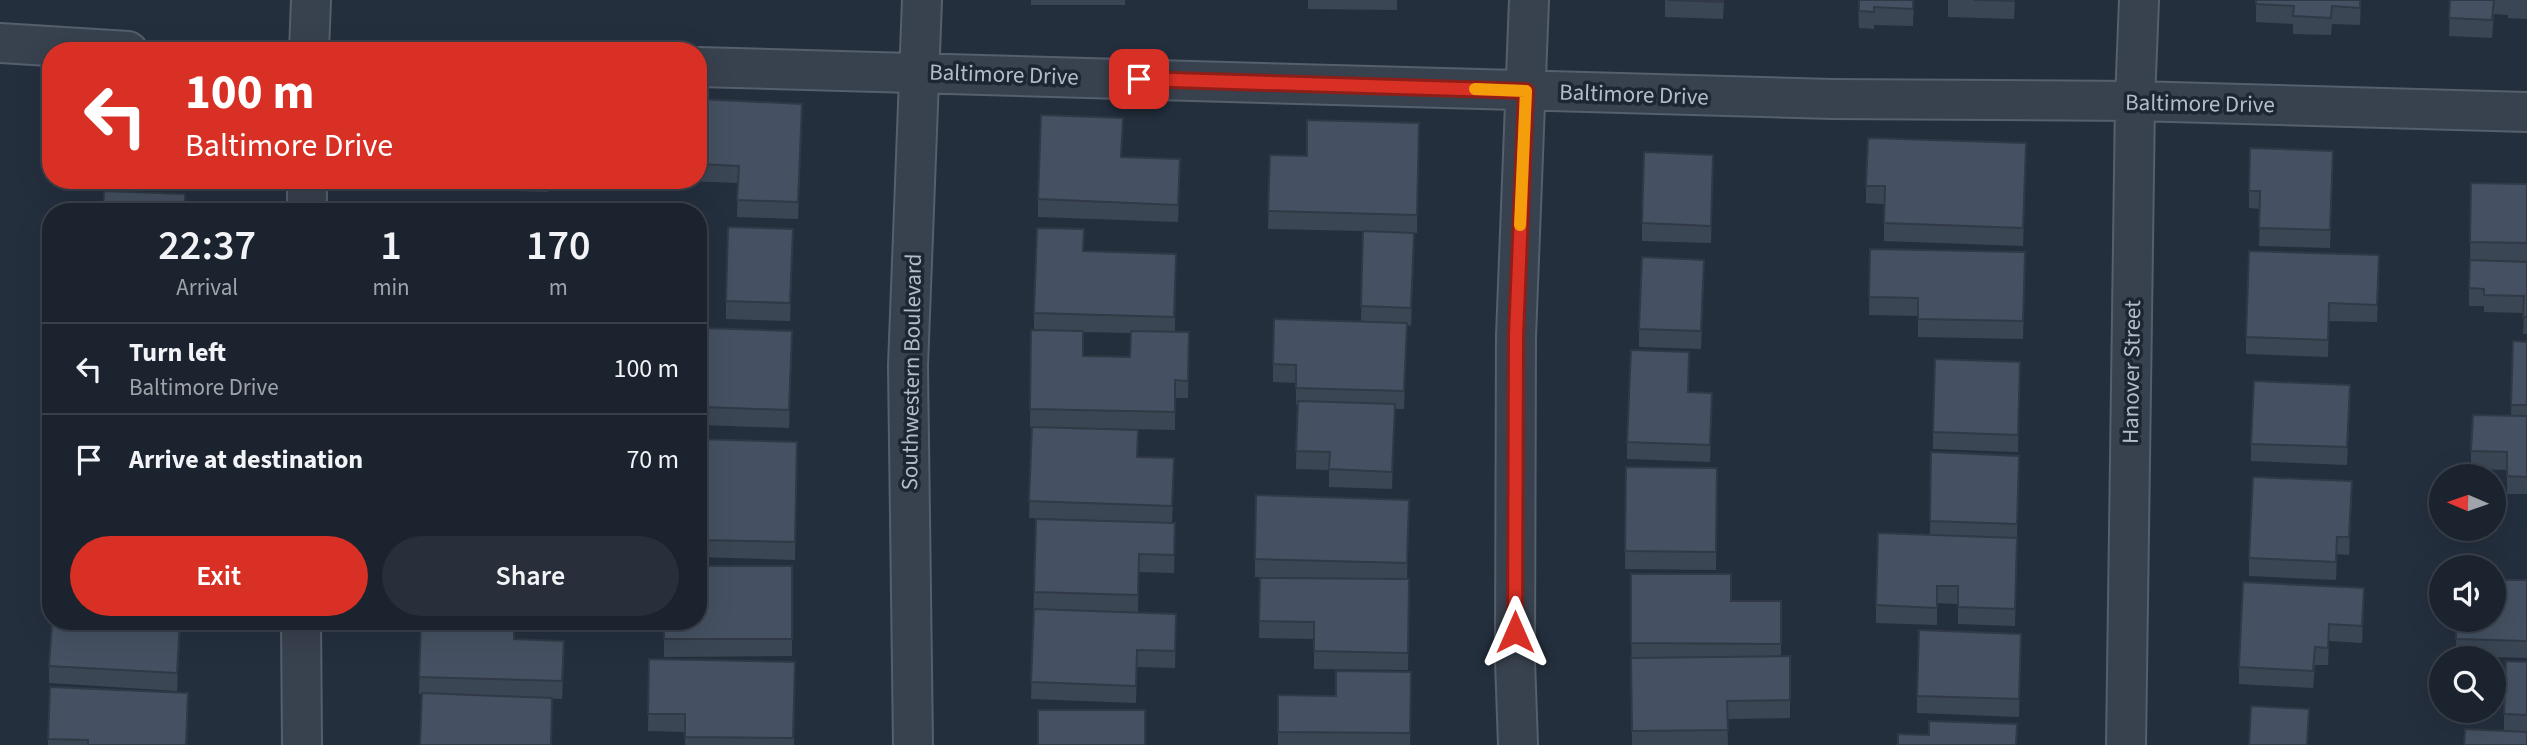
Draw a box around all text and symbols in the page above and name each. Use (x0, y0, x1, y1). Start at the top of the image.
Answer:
pin (1109, 49, 1169, 109)
street label: Baltimore Drive (929, 55, 1079, 94)
text: 100 m (185, 58, 314, 128)
icon: arrive (1120, 60, 1158, 98)
icon: left (70, 70, 161, 161)
street label: Baltimore Drive (1559, 75, 1709, 114)
street label: Baltimore Drive (2125, 86, 2275, 121)
text: Baltimore Drive (185, 123, 393, 169)
text: 22:37 (158, 216, 256, 276)
text: 1 (380, 216, 402, 276)
text: 170 (526, 216, 591, 276)
street label: Southwestern Boulevard (893, 253, 930, 491)
text: Arrival (176, 271, 238, 304)
text: min (372, 271, 410, 304)
text: m (549, 271, 568, 304)
street label: Hanover Street (2114, 300, 2149, 444)
text: Turn left (129, 334, 226, 371)
icon: left (70, 350, 108, 388)
text: 100 m (613, 350, 679, 387)
text: Baltimore Drive (129, 371, 279, 404)
icon: arrive (70, 441, 108, 479)
text: Arrive at destination (129, 441, 363, 478)
text: 70 m (626, 441, 679, 478)
north arrow (2429, 464, 2506, 541)
map controls (2429, 464, 2506, 723)
button: Exit (70, 536, 368, 616)
button: Share (382, 536, 679, 616)
button: sound (2429, 555, 2506, 632)
position arrow (1478, 595, 1552, 669)
button: search (2429, 646, 2506, 723)

